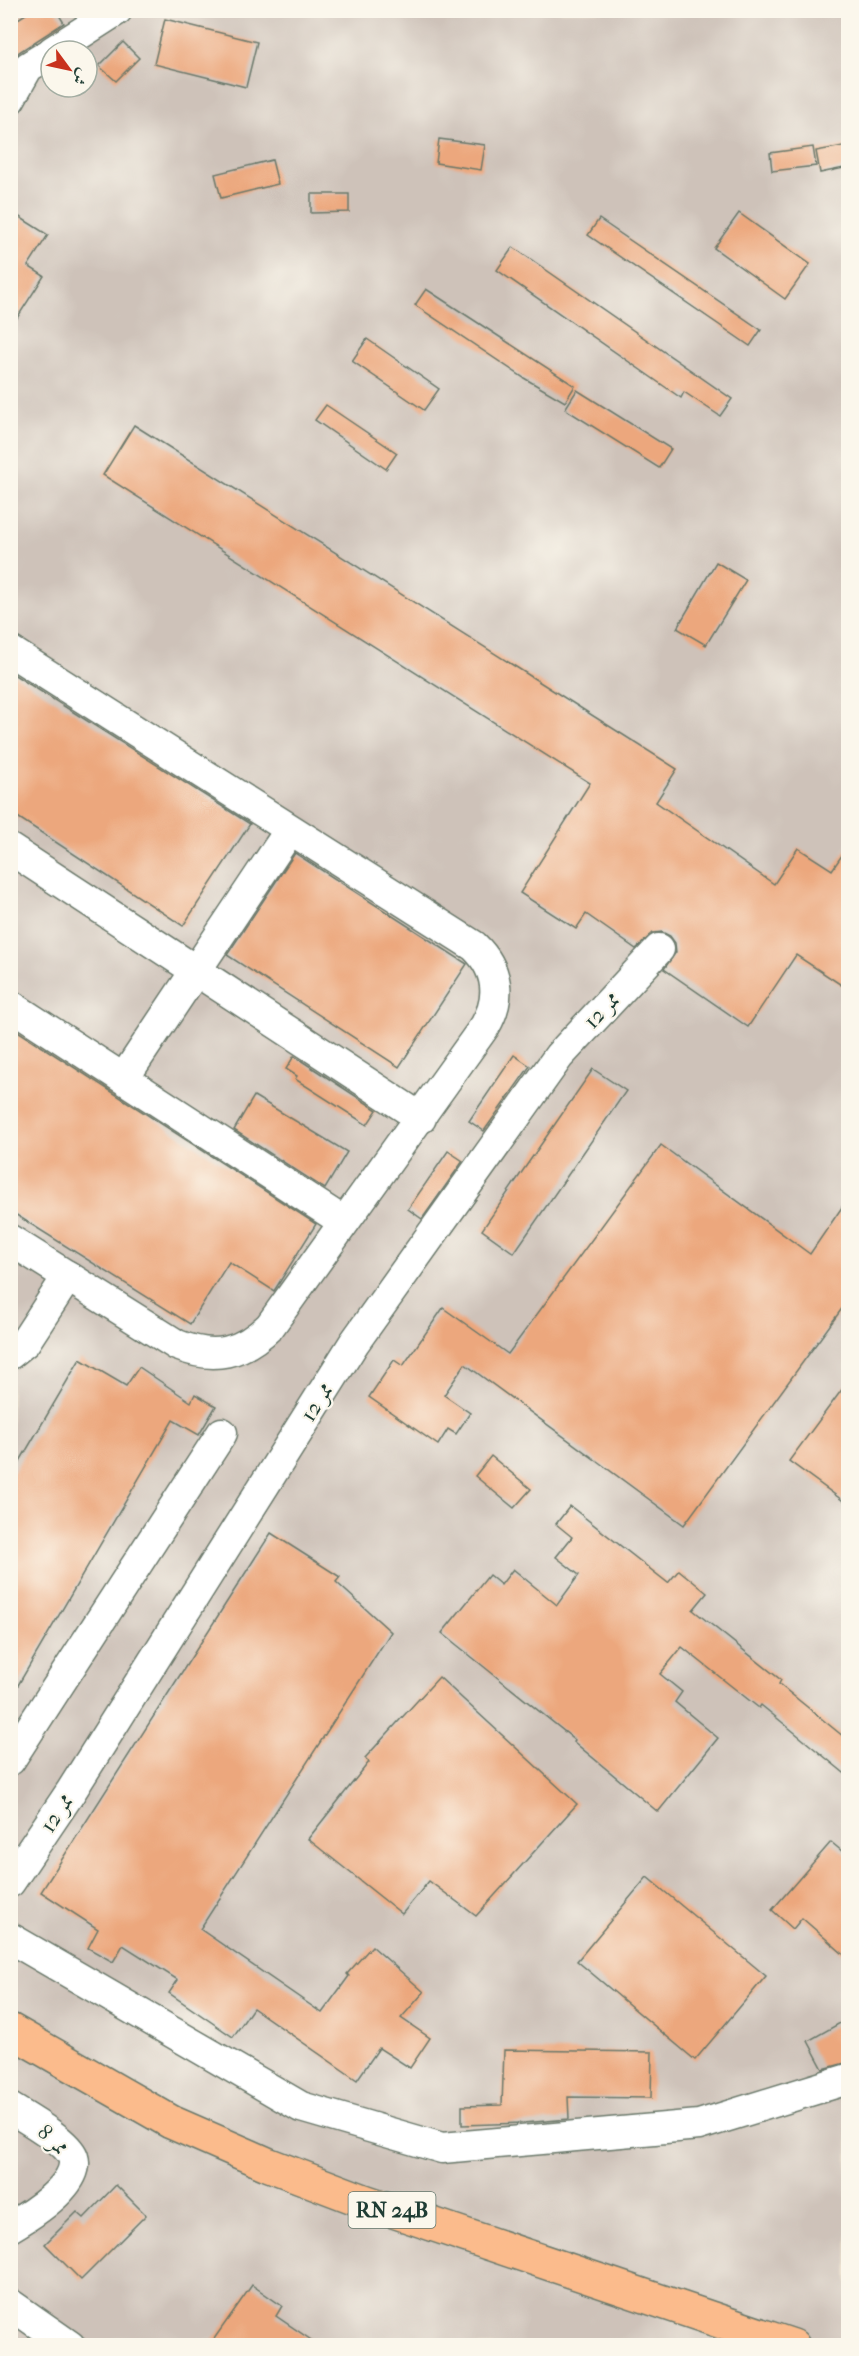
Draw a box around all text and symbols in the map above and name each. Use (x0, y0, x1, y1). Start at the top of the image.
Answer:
north arrow (39, 39, 99, 99)
text: ش (69, 65, 93, 89)
street label: ممر 12 (578, 986, 626, 1035)
street label: ممر 12 (295, 1378, 340, 1427)
street label: ممر 12 (35, 1789, 80, 1838)
street label: ممر 8 (31, 2119, 74, 2162)
road number: RN 24B (348, 2192, 436, 2228)

